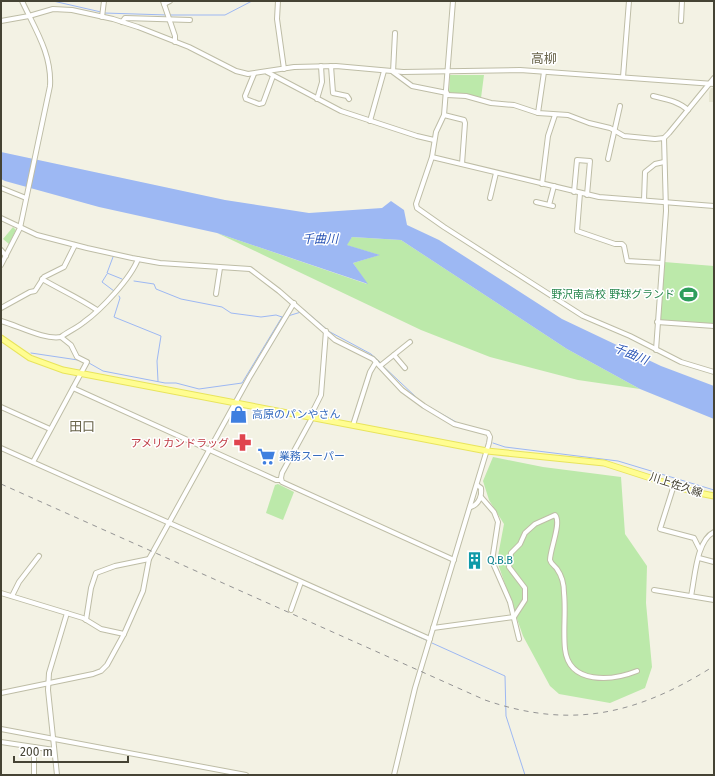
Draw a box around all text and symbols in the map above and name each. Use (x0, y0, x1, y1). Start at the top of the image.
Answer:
district label: 高柳 (531, 51, 557, 66)
water label: 千曲川 (302, 232, 340, 246)
sports icon: 野沢南高校 野球グランド (678, 284, 698, 304)
place label: 野沢南高校 野球グランド (551, 288, 675, 301)
water label: 千曲川 (612, 341, 652, 368)
shop icon: 高原のパンやさん (229, 404, 249, 424)
place label: 高原のパンやさん (252, 408, 341, 421)
district label: 田口 (69, 419, 95, 434)
pharmacy icon: アメリカンドラッグ (232, 433, 252, 453)
place label: アメリカンドラッグ (131, 437, 229, 450)
supermarket icon: 業務スーパー (256, 446, 276, 466)
place label: 業務スーパー (279, 450, 345, 463)
street label: 川上佐久線 (648, 470, 704, 500)
building icon: Q.B.B (464, 550, 484, 570)
place label: Q.B.B (487, 554, 513, 567)
scale bar (14, 738, 128, 764)
text: 200 m (20, 745, 53, 759)

